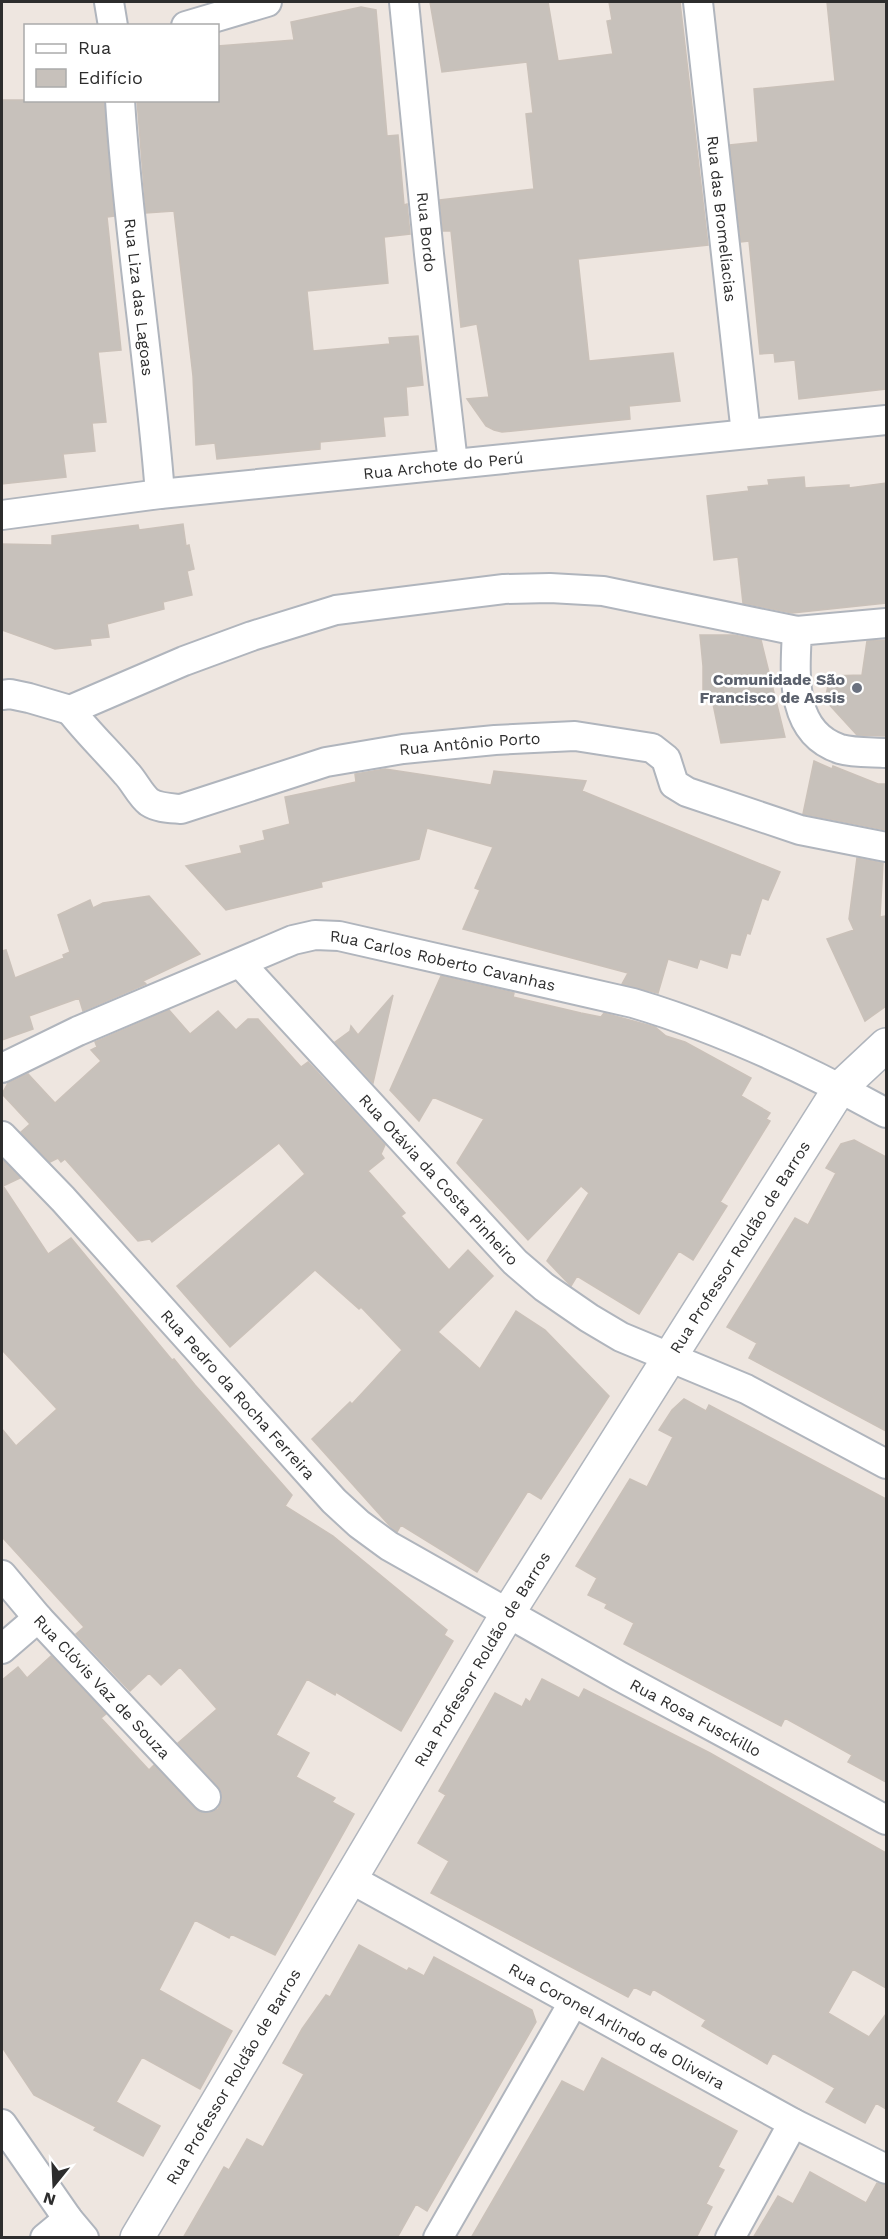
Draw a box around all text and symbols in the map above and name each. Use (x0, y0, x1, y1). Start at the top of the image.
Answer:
legend (24, 24, 219, 102)
text: Rua (78, 37, 111, 58)
text: Edifício (78, 67, 143, 88)
street label: Rua das Bromelíacias (703, 135, 740, 303)
street label: Rua Bordo (413, 191, 440, 273)
street label: Rua Liza das Lagoas (120, 217, 157, 377)
street label: Rua Archote do Perú (362, 448, 524, 483)
place label: Comunidade São Francisco de Assis (699, 670, 845, 707)
marker: Comunidade São Francisco de Assis (850, 681, 864, 695)
street label: Rua Antônio Porto (398, 729, 541, 759)
street label: Rua Carlos Roberto Cavanhas (330, 927, 557, 995)
street label: Rua Otávia da Costa Pinheiro (355, 1090, 522, 1269)
street label: Rua Professor Roldão de Barros (666, 1137, 814, 1357)
street label: Rua Pedro da Rocha Ferreira (157, 1306, 319, 1483)
street label: Rua Professor Roldão de Barros (410, 1548, 554, 1770)
street label: Rua Clóvis Vaz de Souza (30, 1611, 174, 1763)
street label: Rua Rosa Fusckillo (627, 1675, 764, 1761)
street label: Rua Coronel Arlindo de Oliveira (505, 1959, 728, 2093)
street label: Rua Professor Roldão de Barros (162, 1965, 305, 2188)
north arrow (24, 2155, 84, 2215)
text: N (41, 2188, 58, 2210)

